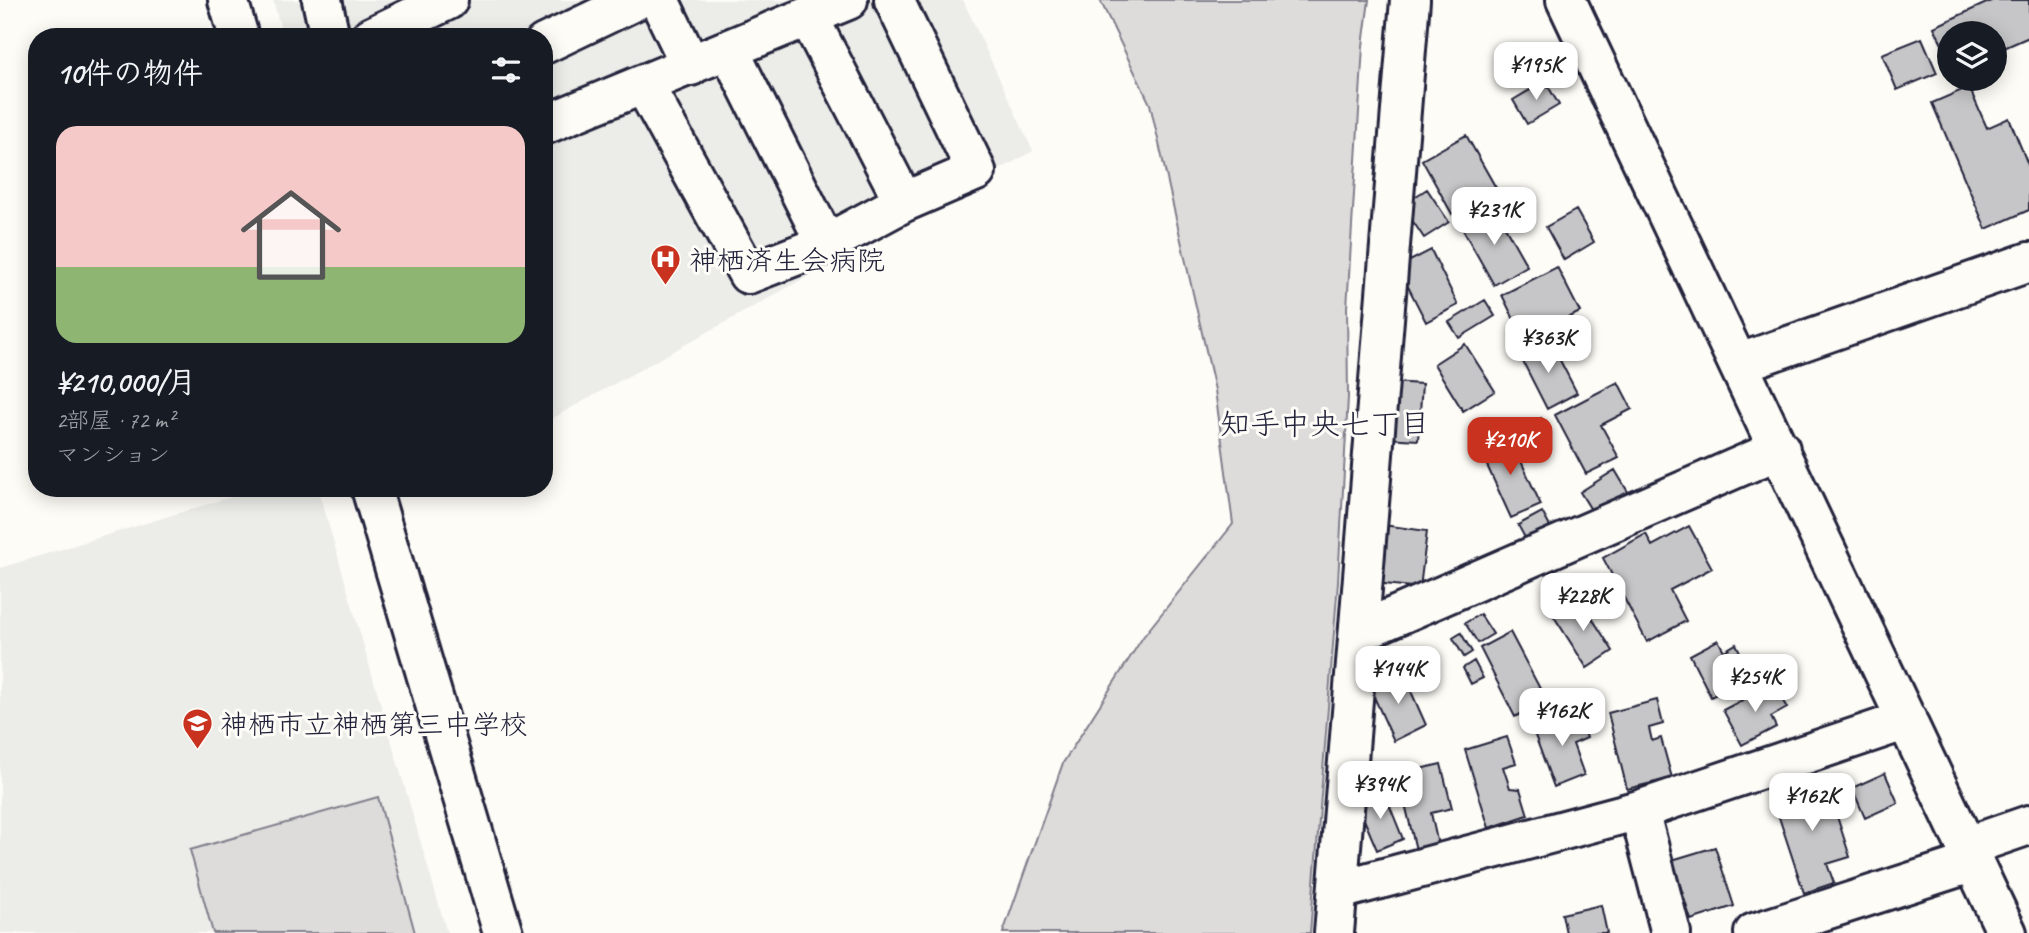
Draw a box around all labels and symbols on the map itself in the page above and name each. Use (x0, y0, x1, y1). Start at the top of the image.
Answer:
pin: ¥195K (1487, 42, 1585, 102)
pin: ¥231K (1445, 188, 1543, 247)
hospital icon: 神栖済生会病院 (649, 243, 683, 287)
place label: 神栖済生会病院 (689, 243, 885, 278)
pin: ¥363K (1499, 316, 1597, 375)
district label: 知手中央七丁目 (1220, 405, 1430, 443)
pin: ¥210K (1461, 418, 1559, 477)
pin: ¥228K (1534, 574, 1632, 633)
pin: ¥144K (1349, 646, 1447, 706)
pin: ¥254K (1706, 654, 1804, 714)
pin: ¥162K (1513, 688, 1611, 748)
school or university icon: 神栖市立神栖第三中学校 (180, 707, 214, 751)
place label: 神栖市立神栖第三中学校 (220, 707, 528, 742)
pin: ¥394K (1331, 762, 1429, 821)
pin: ¥162K (1763, 774, 1861, 833)

